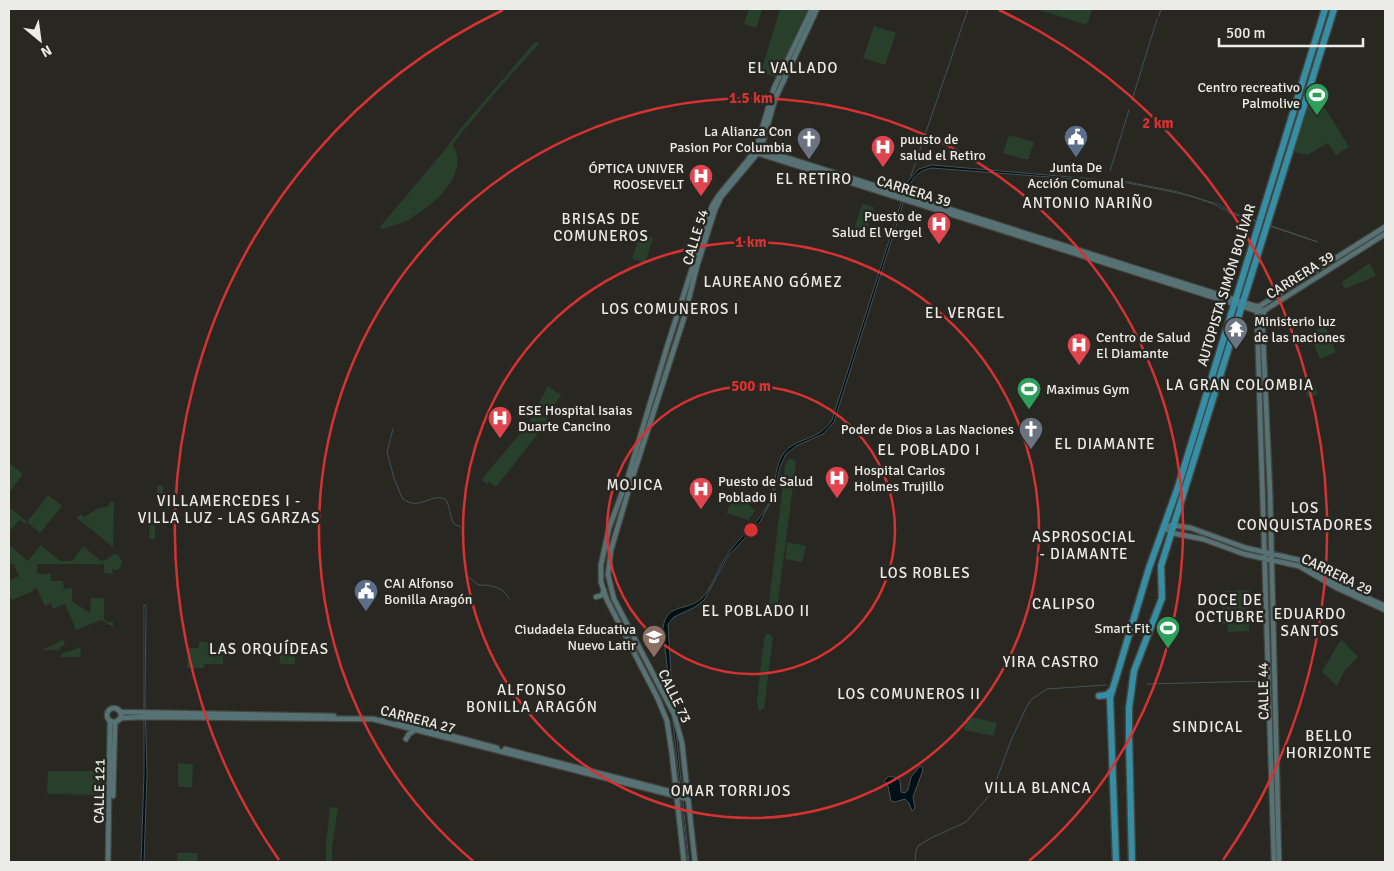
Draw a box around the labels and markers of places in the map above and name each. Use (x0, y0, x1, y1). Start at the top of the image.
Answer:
place label: Centro recreativo Palmolive (1197, 79, 1300, 112)
sports icon: Centro recreativo Palmolive (1304, 82, 1330, 116)
place label: La Alianza Con Pasion Por Columbia (670, 123, 792, 156)
public building icon: Junta De Acción Comunal (1063, 124, 1089, 158)
church icon: La Alianza Con Pasion Por Columbia (796, 126, 822, 160)
place label: puusto de salud el Retiro (900, 131, 986, 164)
hospital icon: puusto de salud el Retiro (870, 134, 896, 168)
place label: Junta De Acción Comunal (1028, 159, 1124, 192)
place label: ÓPTICA UNIVER ROOSEVELT (588, 160, 684, 193)
hospital icon: ÓPTICA UNIVER ROOSEVELT (688, 163, 714, 197)
place label: Puesto de Salud El Vergel (832, 208, 922, 241)
hospital icon: Puesto de Salud El Vergel (926, 211, 952, 245)
place label: Ministerio luz de las naciones (1254, 313, 1345, 346)
temple icon: Ministerio luz de las naciones (1223, 316, 1249, 350)
place label: Centro de Salud El Diamante (1096, 329, 1191, 362)
hospital icon: Centro de Salud El Diamante (1066, 332, 1092, 366)
sports icon: Maximus Gym (1016, 376, 1042, 410)
place label: Maximus Gym (1046, 381, 1129, 398)
place label: ESE Hospital Isaias Duarte Cancino (518, 402, 632, 435)
hospital icon: ESE Hospital Isaias Duarte Cancino (487, 405, 513, 439)
church icon: Poder de Dios a Las Naciones (1018, 416, 1044, 450)
place label: Poder de Dios a Las Naciones (841, 421, 1014, 438)
place label: Hospital Carlos Holmes Trujillo (854, 462, 945, 495)
hospital icon: Hospital Carlos Holmes Trujillo (824, 465, 850, 499)
place label: Puesto de Salud Poblado Ii (718, 473, 813, 506)
hospital icon: Puesto de Salud Poblado Ii (688, 476, 714, 510)
centre of rings (742, 521, 760, 539)
place label: CAI Alfonso Bonilla Aragón (384, 575, 472, 608)
public building icon: CAI Alfonso Bonilla Aragón (353, 578, 379, 612)
sports icon: Smart Fit (1155, 615, 1181, 649)
place label: Smart Fit (1095, 620, 1150, 637)
place label: Ciudadela Educativa Nuevo Latir (514, 621, 637, 654)
school or university icon: Ciudadela Educativa Nuevo Latir (641, 624, 667, 658)

